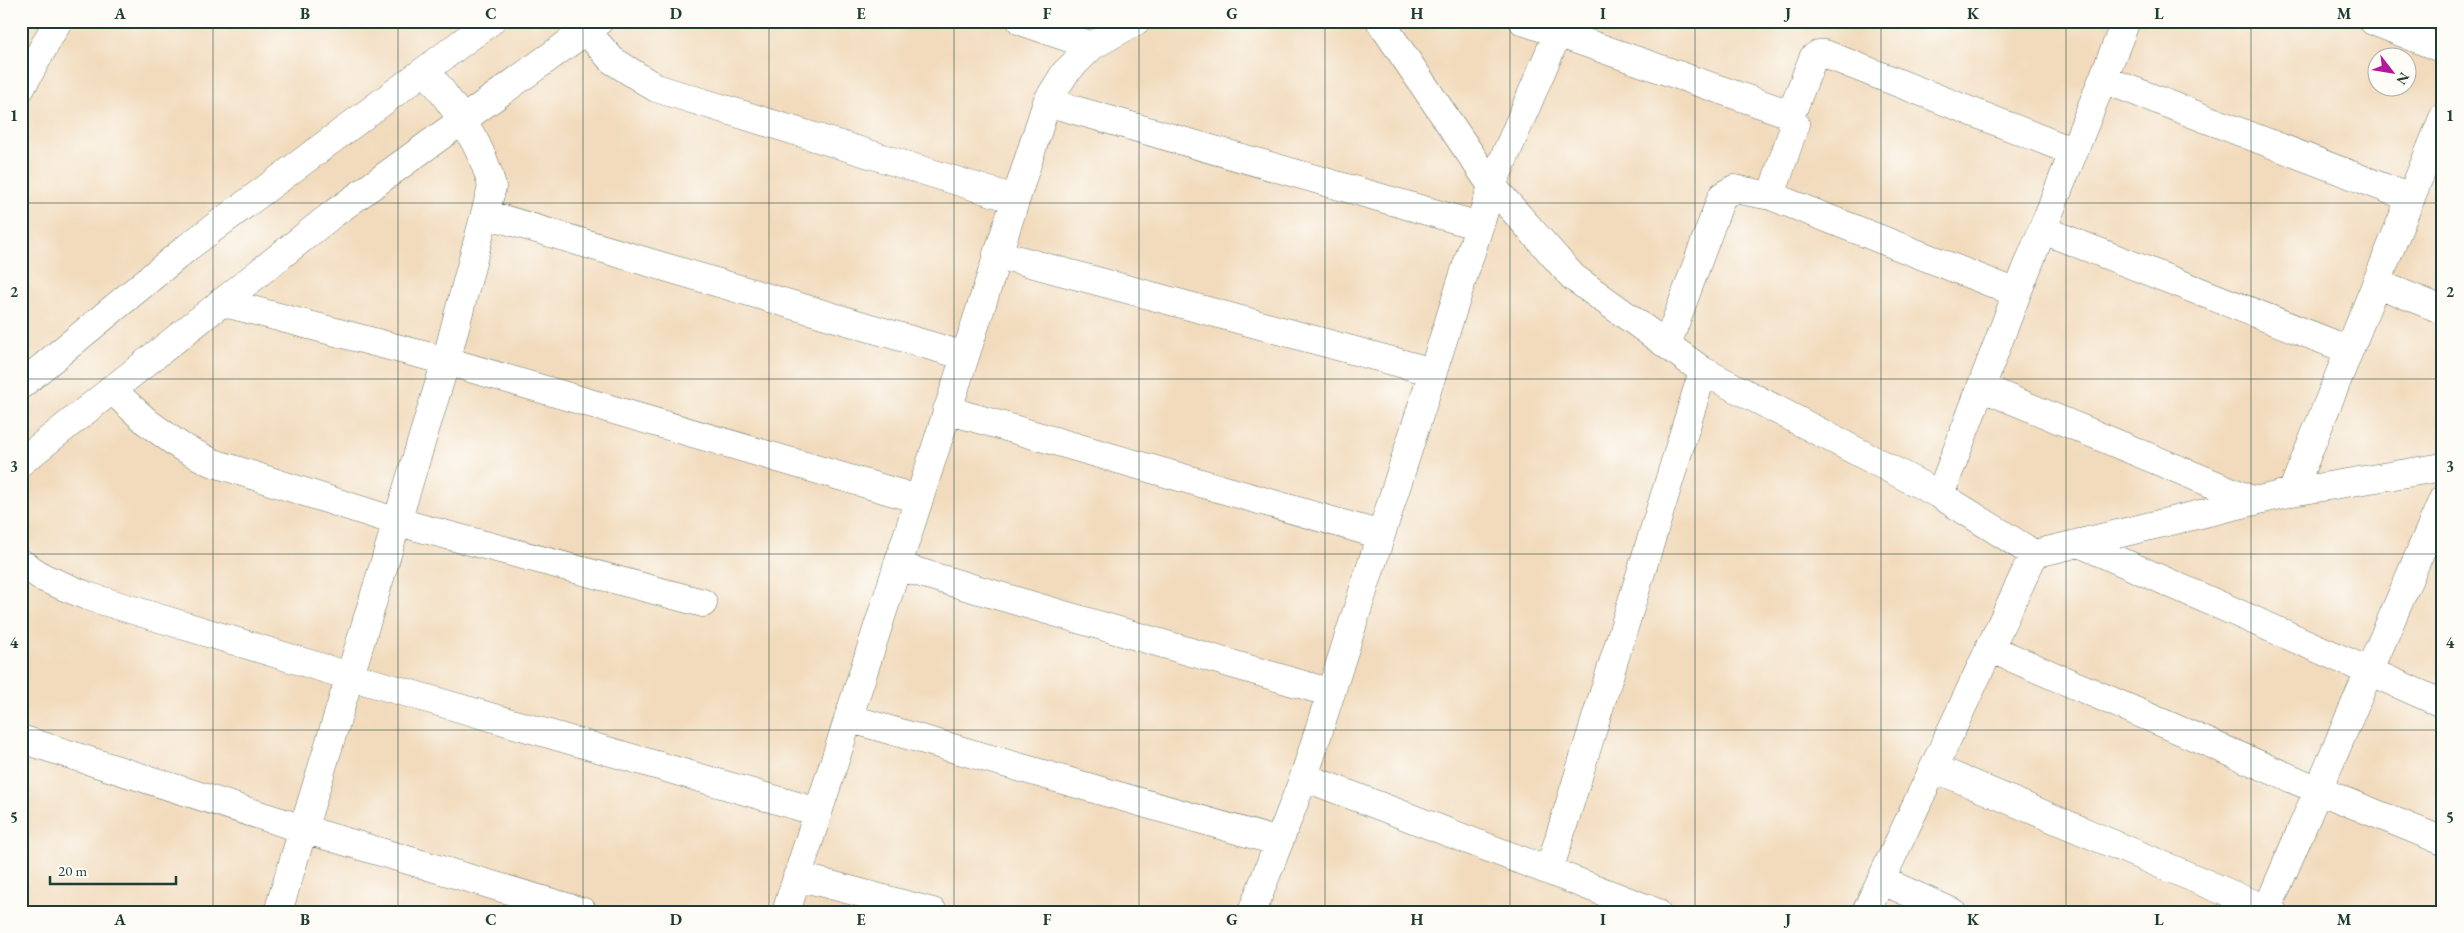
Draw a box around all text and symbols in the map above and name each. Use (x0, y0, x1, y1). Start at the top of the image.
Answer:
text: A (113, 3, 126, 24)
text: B (300, 3, 310, 24)
text: C (485, 3, 497, 24)
text: D (670, 3, 682, 24)
text: E (856, 3, 866, 24)
text: F (1043, 3, 1052, 24)
text: G (1226, 3, 1238, 24)
text: H (1411, 3, 1424, 24)
text: I (1600, 3, 1606, 24)
text: J (1783, 3, 1791, 24)
text: K (1967, 3, 1980, 24)
text: L (2154, 3, 2164, 24)
text: M (2337, 3, 2352, 24)
north arrow (2366, 48, 2416, 98)
text: N (2392, 69, 2414, 89)
text: 1 (10, 105, 18, 126)
text: 1 (2446, 105, 2454, 126)
text: 2 (10, 281, 19, 302)
text: 2 (2446, 281, 2455, 302)
text: 3 (10, 456, 18, 477)
text: 3 (2446, 456, 2454, 477)
text: 4 (10, 632, 19, 653)
text: 4 (2446, 632, 2455, 653)
text: 5 (10, 807, 18, 828)
text: 5 (2446, 807, 2454, 828)
scale bar (50, 853, 176, 885)
text: 20 m (58, 861, 87, 880)
text: A (113, 909, 126, 930)
text: B (300, 909, 310, 930)
text: C (485, 909, 497, 930)
text: D (670, 909, 682, 930)
text: E (856, 909, 866, 930)
text: F (1043, 909, 1052, 930)
text: G (1226, 909, 1238, 930)
text: H (1411, 909, 1424, 930)
text: I (1600, 909, 1606, 930)
text: J (1783, 909, 1791, 930)
text: K (1967, 909, 1980, 930)
text: L (2154, 909, 2164, 930)
text: M (2337, 909, 2352, 930)

